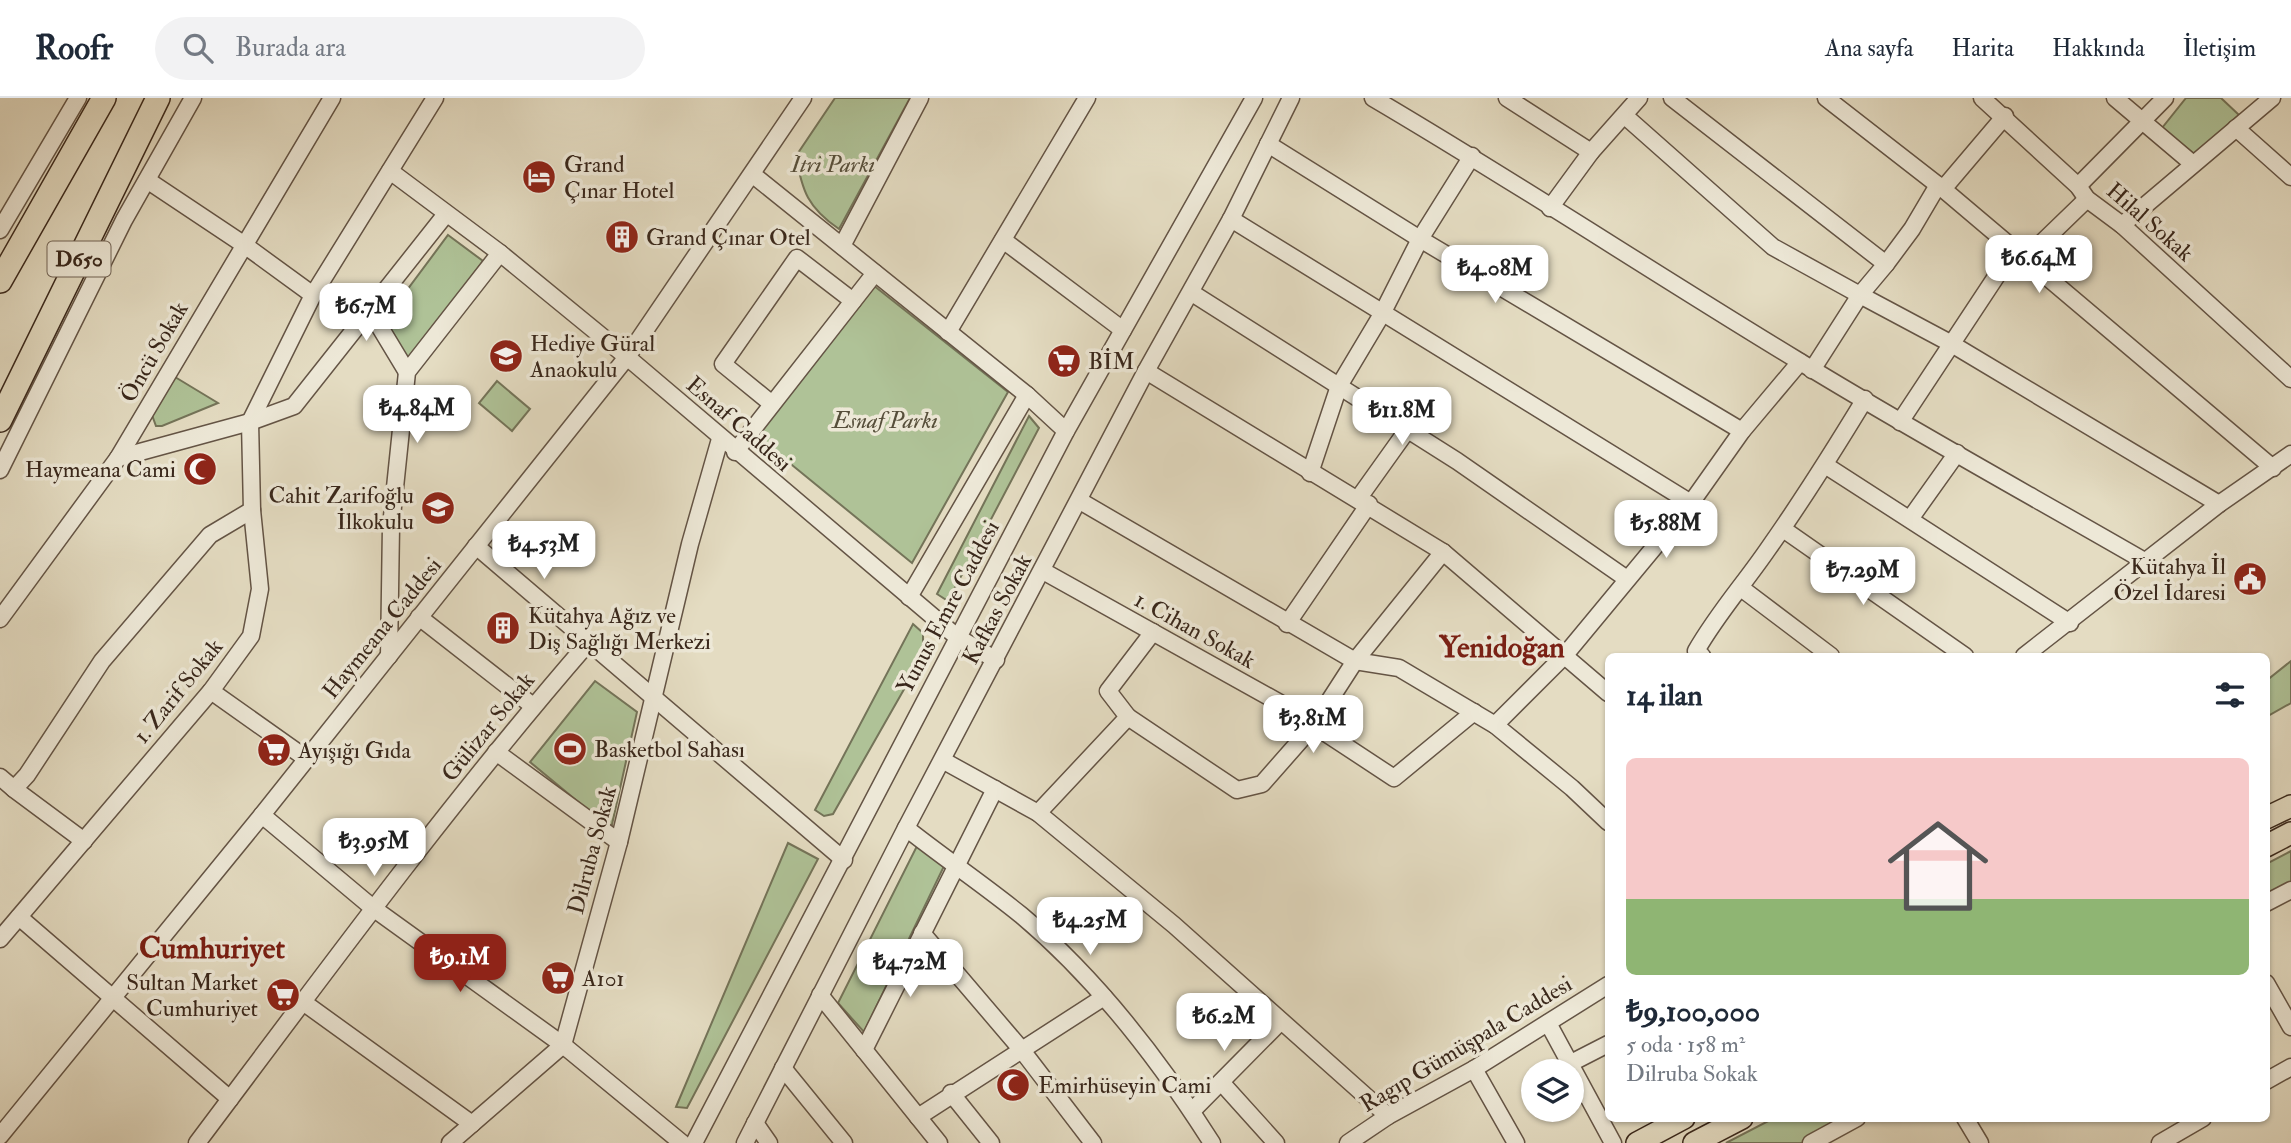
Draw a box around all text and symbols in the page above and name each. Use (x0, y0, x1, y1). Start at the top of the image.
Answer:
search box (155, 17, 645, 80)
text: Roofr (35, 28, 113, 69)
icon: search (179, 29, 217, 67)
text: Burada ara (235, 32, 346, 64)
text: Ana sayfa (1825, 33, 1914, 64)
text: Harita (1952, 33, 2014, 64)
text: Hakkında (2052, 33, 2145, 64)
text: İletişim (2183, 33, 2256, 64)
place label: Grand Çınar Hotel (564, 150, 674, 205)
park label: Itri Parkı (790, 150, 875, 179)
hotel icon: Grand Çınar Hotel (520, 158, 558, 196)
street label: Hilal Sokak (2100, 176, 2200, 268)
building icon: Grand Çınar Otel (603, 218, 641, 256)
place label: Grand Çınar Otel (646, 223, 811, 252)
pin: ₺6.64M (1982, 236, 2096, 295)
road number: D650 (48, 242, 110, 276)
text: ₺6.64M (2001, 243, 2077, 272)
pin: ₺4.08M (1438, 246, 1552, 305)
text: ₺4.08M (1457, 253, 1533, 282)
pin: ₺6.7M (317, 284, 415, 343)
text: ₺6.7M (335, 291, 397, 320)
street label: Öncü Sokak (114, 296, 194, 408)
place label: Hediye Güral Anaokulu (529, 329, 655, 384)
school or university icon: Hediye Güral Anaokulu (487, 337, 525, 375)
supermarket icon: BİM (1045, 342, 1083, 380)
place label: BİM (1088, 347, 1135, 376)
street label: Esnaf Caddesi (680, 370, 798, 478)
pin: ₺4.84M (360, 386, 474, 445)
pin: ₺11.8M (1345, 388, 1459, 447)
text: ₺4.84M (379, 393, 455, 422)
text: ₺11.8M (1368, 395, 1436, 424)
park label: Esnaf Parkı (830, 406, 938, 435)
mosque icon: Haymeana Cami (181, 450, 219, 488)
place label: Haymeana Cami (25, 455, 176, 484)
place label: Cahit Zarifoğlu İlkokulu (269, 481, 414, 536)
school or university icon: Cahit Zarifoğlu İlkokulu (419, 489, 457, 527)
pin: ₺5.88M (1609, 500, 1723, 560)
text: ₺5.88M (1630, 508, 1702, 537)
street label: Yunus Emre Caddesi (890, 515, 1006, 699)
pin: ₺4.53M (487, 522, 601, 581)
text: ₺4.53M (508, 529, 580, 558)
pin: ₺7.29M (1806, 547, 1920, 607)
street label: Kafkas Sokak (956, 549, 1038, 669)
street label: Haymeana Caddesi (316, 551, 448, 705)
place label: Kütahya İl Özel İdaresi (2114, 552, 2226, 607)
text: ₺7.29M (1826, 555, 1900, 584)
public building icon: Kütahya İl Özel İdaresi (2231, 560, 2269, 598)
street label: 1. Cihan Sokak (1129, 585, 1261, 675)
place label: Kütahya Ağız ve Diş Sağlığı Merkezi (528, 601, 711, 656)
building icon: Kütahya Ağız ve Diş Sağlığı Merkezi (484, 609, 522, 647)
district label: Yenidoğan (1438, 629, 1565, 666)
street label: 1. Zarif Sokak (127, 633, 229, 749)
street label: Gülizar Sokak (435, 666, 541, 788)
icon: filters (2211, 676, 2249, 714)
text: 14 ilan (1626, 677, 1703, 714)
pin: ₺3.81M (1256, 696, 1370, 755)
text: ₺3.81M (1279, 703, 1347, 732)
sports icon: Basketbol Sahası (551, 730, 589, 768)
supermarket icon: Ayışığı Gıda (255, 731, 293, 769)
place label: Basketbol Sahası (594, 735, 745, 764)
place label: Ayışığı Gıda (297, 736, 411, 765)
street label: Dilruba Sokak (561, 783, 623, 917)
icon: home (1875, 803, 2001, 929)
pin: ₺3.95M (317, 818, 431, 878)
text: ₺3.95M (339, 826, 409, 855)
pin: ₺4.25M (1033, 898, 1147, 957)
text: ₺4.25M (1053, 905, 1127, 934)
district label: Cumhuriyet (139, 930, 285, 967)
pin: ₺9.1M (411, 934, 509, 994)
pin: ₺4.72M (853, 940, 967, 999)
text: ₺9.1M (430, 942, 490, 971)
text: ₺4.72M (873, 947, 947, 976)
supermarket icon: A101 (539, 959, 577, 997)
place label: A101 (581, 964, 625, 993)
place label: Sultan Market Cumhuriyet (126, 968, 258, 1023)
street label: Ragıp Gümüşpala Caddesi (1355, 969, 1578, 1120)
supermarket icon: Sultan Market Cumhuriyet (264, 976, 302, 1014)
pin: ₺6.2M (1175, 993, 1273, 1053)
text: ₺9,100,000 (1626, 993, 1760, 1030)
text: ₺6.2M (1192, 1001, 1256, 1030)
text: 5 oda · 158 m² (1626, 1030, 1745, 1059)
map controls (1521, 1059, 1584, 1122)
button: layers (1521, 1059, 1584, 1122)
text: Dilruba Sokak (1626, 1059, 1758, 1088)
mosque icon: Emirhüseyin Cami (994, 1066, 1032, 1104)
place label: Emirhüseyin Cami (1038, 1071, 1211, 1100)

